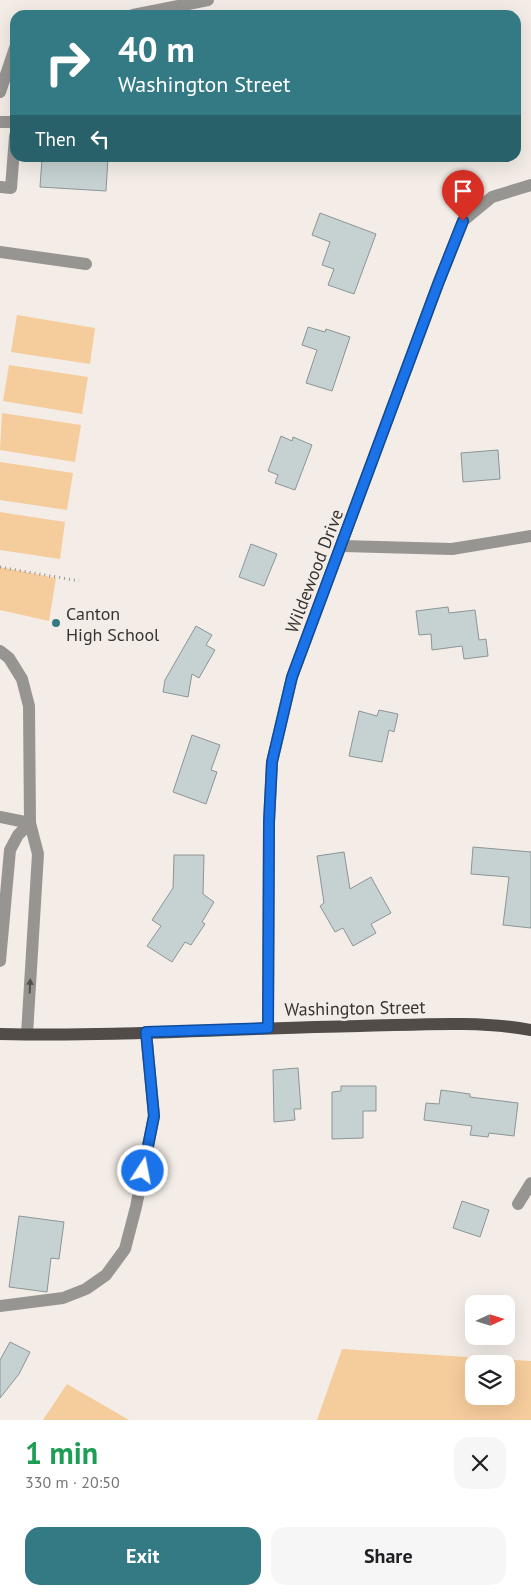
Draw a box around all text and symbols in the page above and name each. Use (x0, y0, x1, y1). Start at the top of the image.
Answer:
text: 40 m (118, 26, 195, 72)
icon: right (35, 30, 100, 95)
text: Washington Street (118, 70, 290, 98)
icon: left (86, 125, 114, 153)
text: Then (35, 127, 76, 151)
pin (442, 170, 484, 221)
icon: arrive (449, 177, 477, 205)
street label: Wildewood Drive (280, 506, 348, 636)
place label: Canton High School (66, 602, 160, 646)
marker: Canton High School (50, 617, 62, 629)
one-way arrow (27, 977, 35, 993)
street label: Washington Street (284, 995, 426, 1021)
position arrow (116, 1144, 168, 1196)
north arrow (465, 1295, 515, 1345)
map controls (465, 1295, 515, 1405)
button: layers (465, 1355, 515, 1405)
text: 1 min (25, 1433, 98, 1472)
button: close (454, 1437, 506, 1489)
text: 330 m · 20:50 (25, 1472, 120, 1492)
button: Exit (25, 1527, 261, 1585)
button: Share (271, 1527, 506, 1585)

